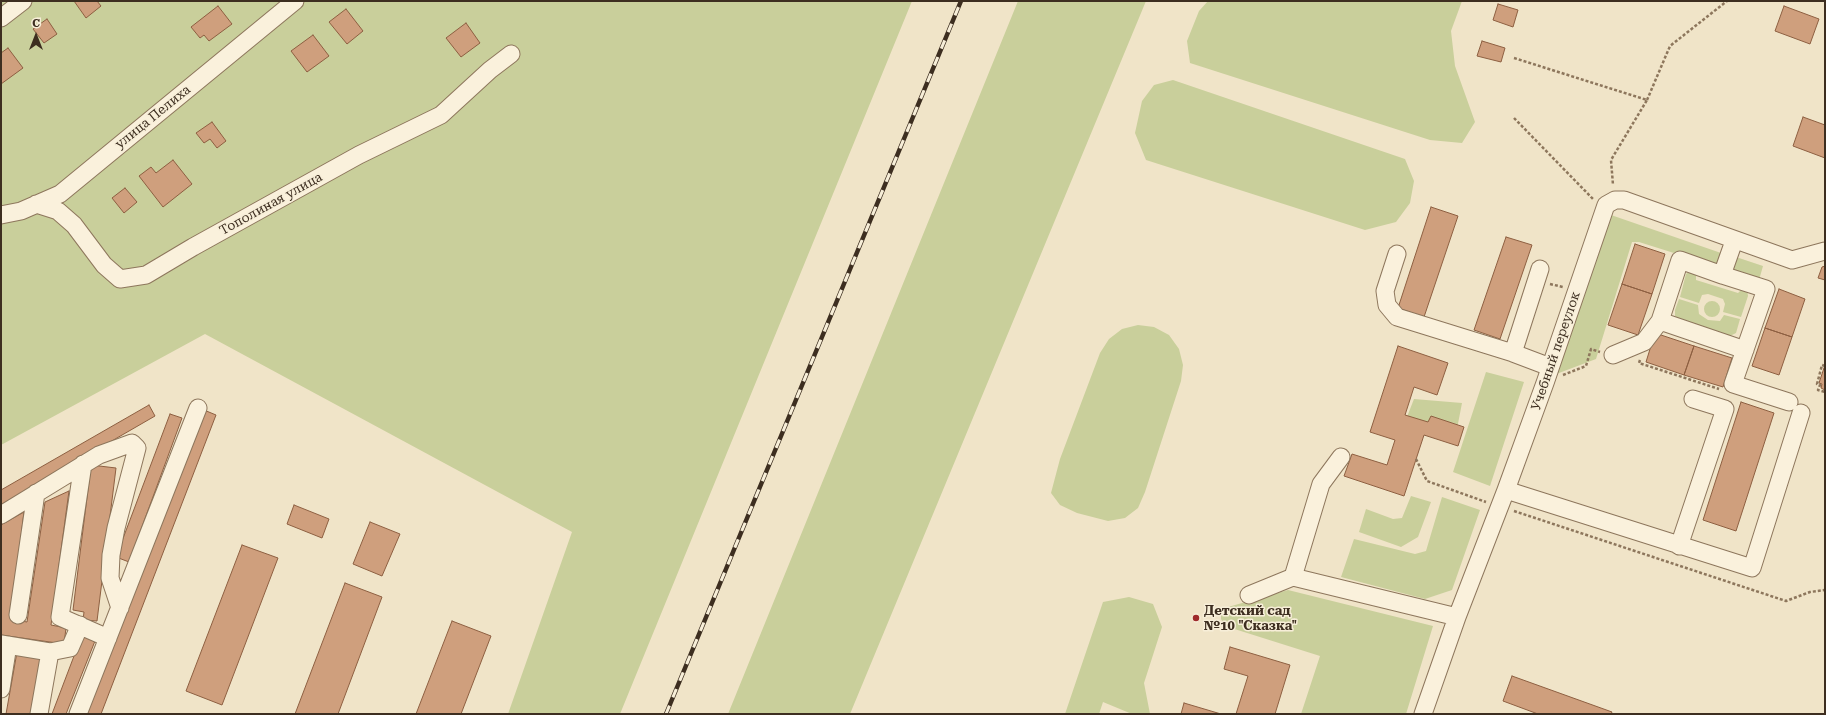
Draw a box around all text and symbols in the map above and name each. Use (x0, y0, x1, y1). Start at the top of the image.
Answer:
north arrow (16, 16, 56, 56)
text: С (32, 17, 40, 30)
street label: улица Пелиха (112, 82, 194, 152)
street label: Тополиная улица (217, 169, 325, 239)
street label: Учебный переулок (1528, 289, 1584, 413)
place label: Детский сад №10 "Сказка" (1204, 603, 1297, 634)
marker: Детский сад №10 "Сказка" (1191, 613, 1201, 623)

